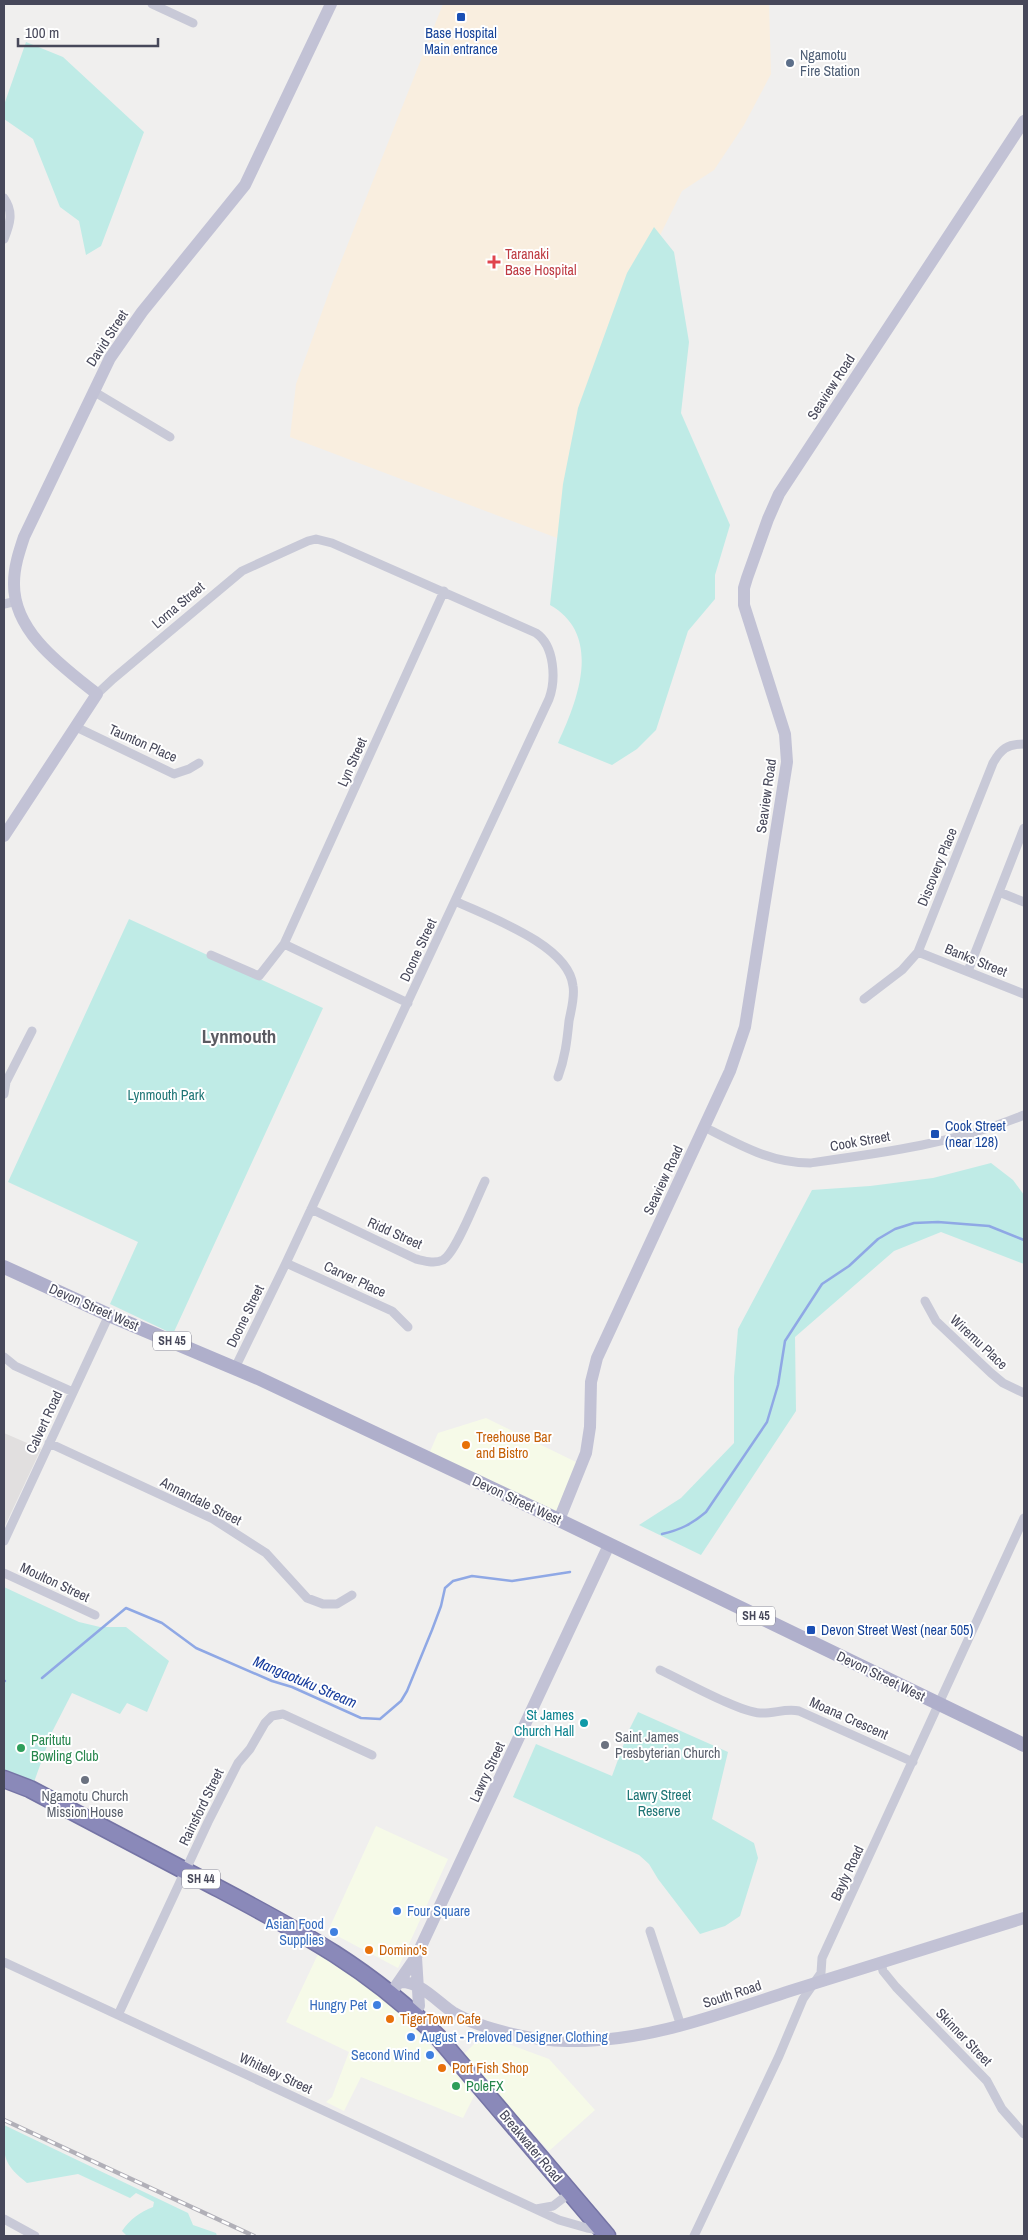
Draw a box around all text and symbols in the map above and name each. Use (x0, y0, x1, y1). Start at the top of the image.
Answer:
marker: Base Hospital Main entrance (455, 11, 467, 23)
scale bar (18, 15, 158, 47)
text: 100 m (25, 22, 59, 43)
place label: Base Hospital Main entrance (424, 24, 498, 58)
place label: Ngamotu Fire Station (800, 46, 860, 80)
marker: Ngamotu Fire Station (784, 57, 796, 69)
place label: Taranaki Base Hospital (505, 245, 576, 279)
marker: Taranaki Base Hospital (487, 255, 501, 269)
street label: David Street (82, 306, 132, 370)
street label: Seaview Road (803, 351, 859, 423)
street label: Lorna Street (148, 578, 208, 632)
street label: Taunton Place (106, 720, 180, 766)
street label: Lyn Street (333, 735, 371, 789)
street label: Seaview Road (752, 758, 780, 834)
street label: Discovery Place (913, 825, 961, 909)
street label: Doone Street (396, 916, 440, 984)
street label: Banks Street (942, 939, 1010, 981)
district label: Lynmouth (202, 1023, 276, 1049)
park label: Lynmouth Park (128, 1086, 205, 1104)
place label: Cook Street (near 128) (945, 1117, 1006, 1151)
street label: Cook Street (829, 1127, 891, 1155)
marker: Cook Street (near 128) (929, 1128, 941, 1140)
street label: Seaview Road (639, 1142, 687, 1218)
street label: Ridd Street (365, 1213, 425, 1253)
street label: Carver Place (321, 1257, 389, 1301)
street label: Devon Street West (46, 1279, 142, 1335)
street label: Doone Street (222, 1282, 268, 1350)
street label: Wiremu Place (946, 1311, 1012, 1373)
road number: SH 45 (153, 1332, 191, 1350)
street label: Calvert Road (22, 1388, 66, 1456)
place label: Treehouse Bar and Bistro (476, 1428, 552, 1462)
marker: Treehouse Bar and Bistro (460, 1439, 472, 1451)
street label: Annandale Street (156, 1472, 245, 1529)
street label: Devon Street West (470, 1472, 564, 1528)
street label: Moulton Street (17, 1558, 93, 1606)
road number: SH 45 (737, 1606, 775, 1625)
place label: Devon Street West (near 505) (821, 1621, 973, 1639)
marker: Devon Street West (near 505) (805, 1624, 817, 1636)
street label: Devon Street West (834, 1647, 928, 1705)
water label: Mangaotuku Stream (250, 1650, 360, 1713)
street label: Moana Crescent (807, 1693, 891, 1743)
place label: St James Church Hall (514, 1706, 574, 1740)
marker: St James Church Hall (578, 1717, 590, 1729)
place label: Saint James Presbyterian Church (615, 1728, 720, 1762)
place label: Paritutu Bowling Club (31, 1731, 99, 1765)
street label: Lawry Street (465, 1739, 509, 1805)
marker: Saint James Presbyterian Church (599, 1739, 611, 1751)
marker: Paritutu Bowling Club (15, 1742, 27, 1754)
street label: Rainsford Street (175, 1765, 227, 1849)
marker: Ngamotu Church Mission House (79, 1774, 91, 1786)
park label: Lawry Street Reserve (627, 1786, 691, 1820)
place label: Ngamotu Church Mission House (42, 1787, 128, 1821)
street label: Bayly Road (826, 1843, 868, 1903)
road number: SH 44 (182, 1870, 220, 1888)
place label: Four Square (407, 1902, 470, 1920)
marker: Four Square (391, 1905, 403, 1917)
place label: Asian Food Supplies (265, 1915, 324, 1949)
marker: Asian Food Supplies (328, 1926, 340, 1938)
place label: Domino's (379, 1941, 427, 1959)
marker: Domino's (363, 1944, 375, 1956)
street label: South Road (700, 1976, 764, 2012)
place label: Hungry Pet (310, 1996, 367, 2014)
marker: Hungry Pet (371, 1999, 383, 2011)
street label: Skinner Street (932, 2004, 996, 2070)
place label: TigerTown Cafe (400, 2010, 481, 2028)
marker: TigerTown Cafe (384, 2013, 396, 2025)
place label: August - Preloved Designer Clothing (420, 2028, 609, 2046)
marker: August - Preloved Designer Clothing (405, 2031, 417, 2043)
place label: Second Wind (351, 2046, 420, 2064)
street label: Whiteley Street (237, 2048, 315, 2098)
marker: Second Wind (424, 2049, 436, 2061)
place label: Port Fish Shop (452, 2059, 529, 2077)
marker: Port Fish Shop (436, 2062, 448, 2074)
place label: PoleFX (466, 2077, 504, 2095)
marker: PoleFX (450, 2080, 462, 2092)
street label: Breakwater Road (496, 2106, 566, 2186)

